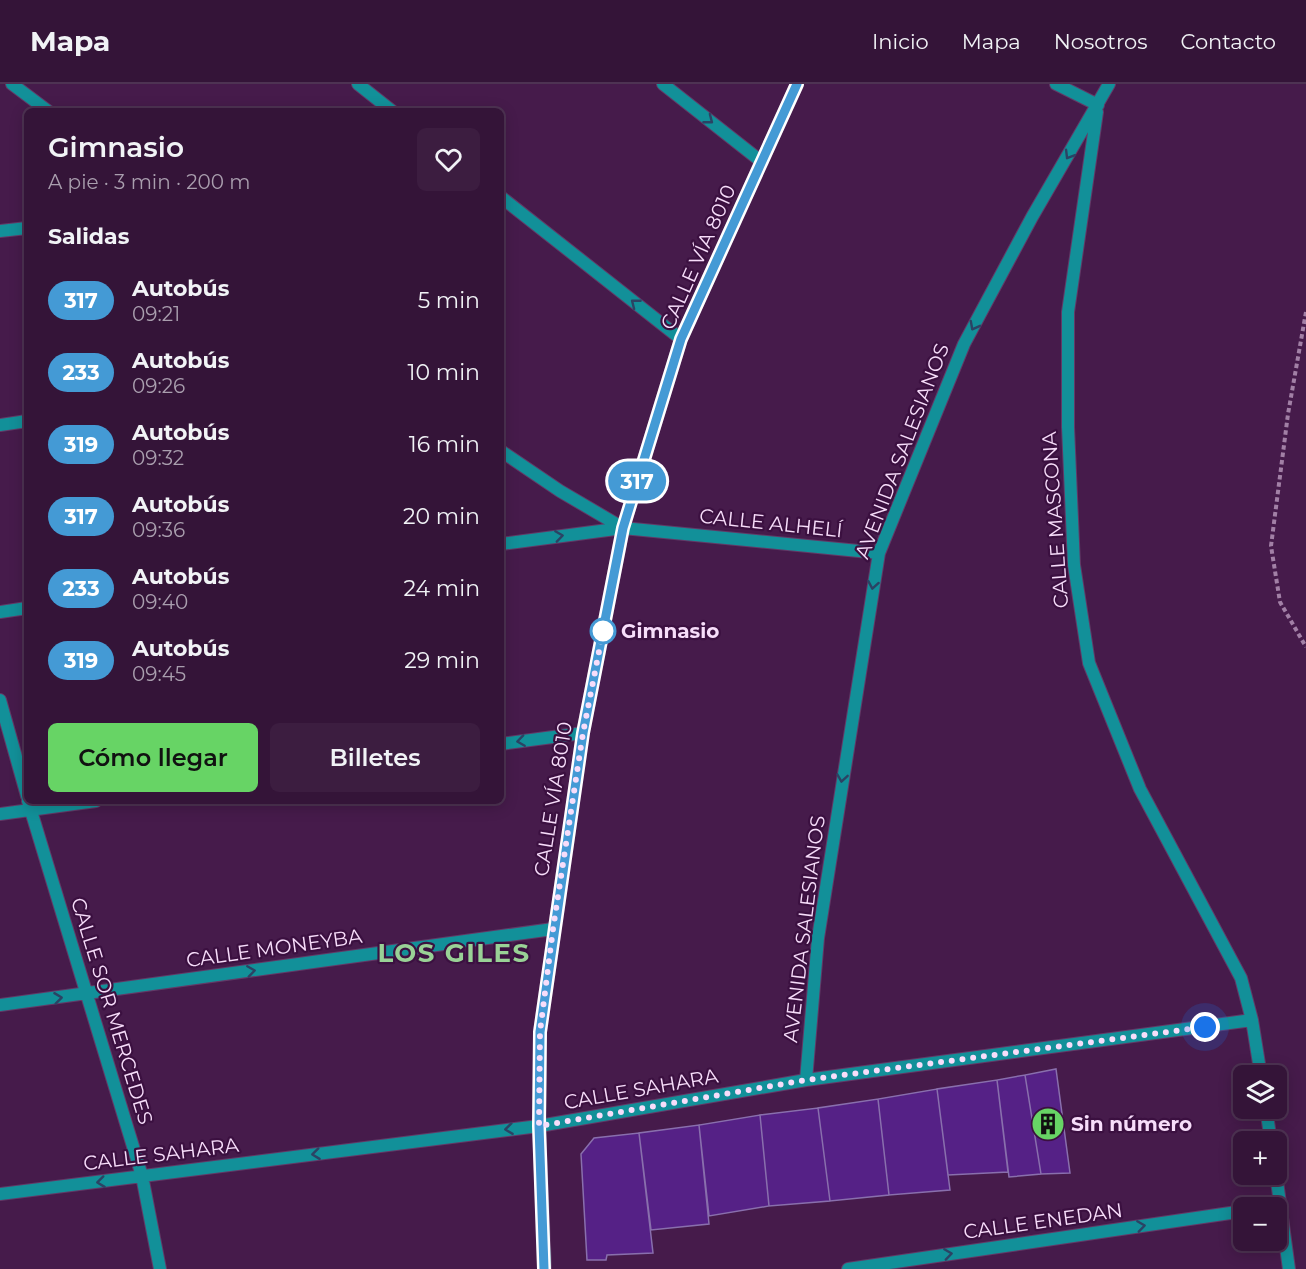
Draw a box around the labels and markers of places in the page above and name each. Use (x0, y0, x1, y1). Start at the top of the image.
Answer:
marker: Gimnasio (590, 618, 616, 644)
place label: Gimnasio (621, 619, 719, 643)
building icon: Sin número (1030, 1106, 1066, 1142)
place label: Sin número (1071, 1112, 1192, 1136)

